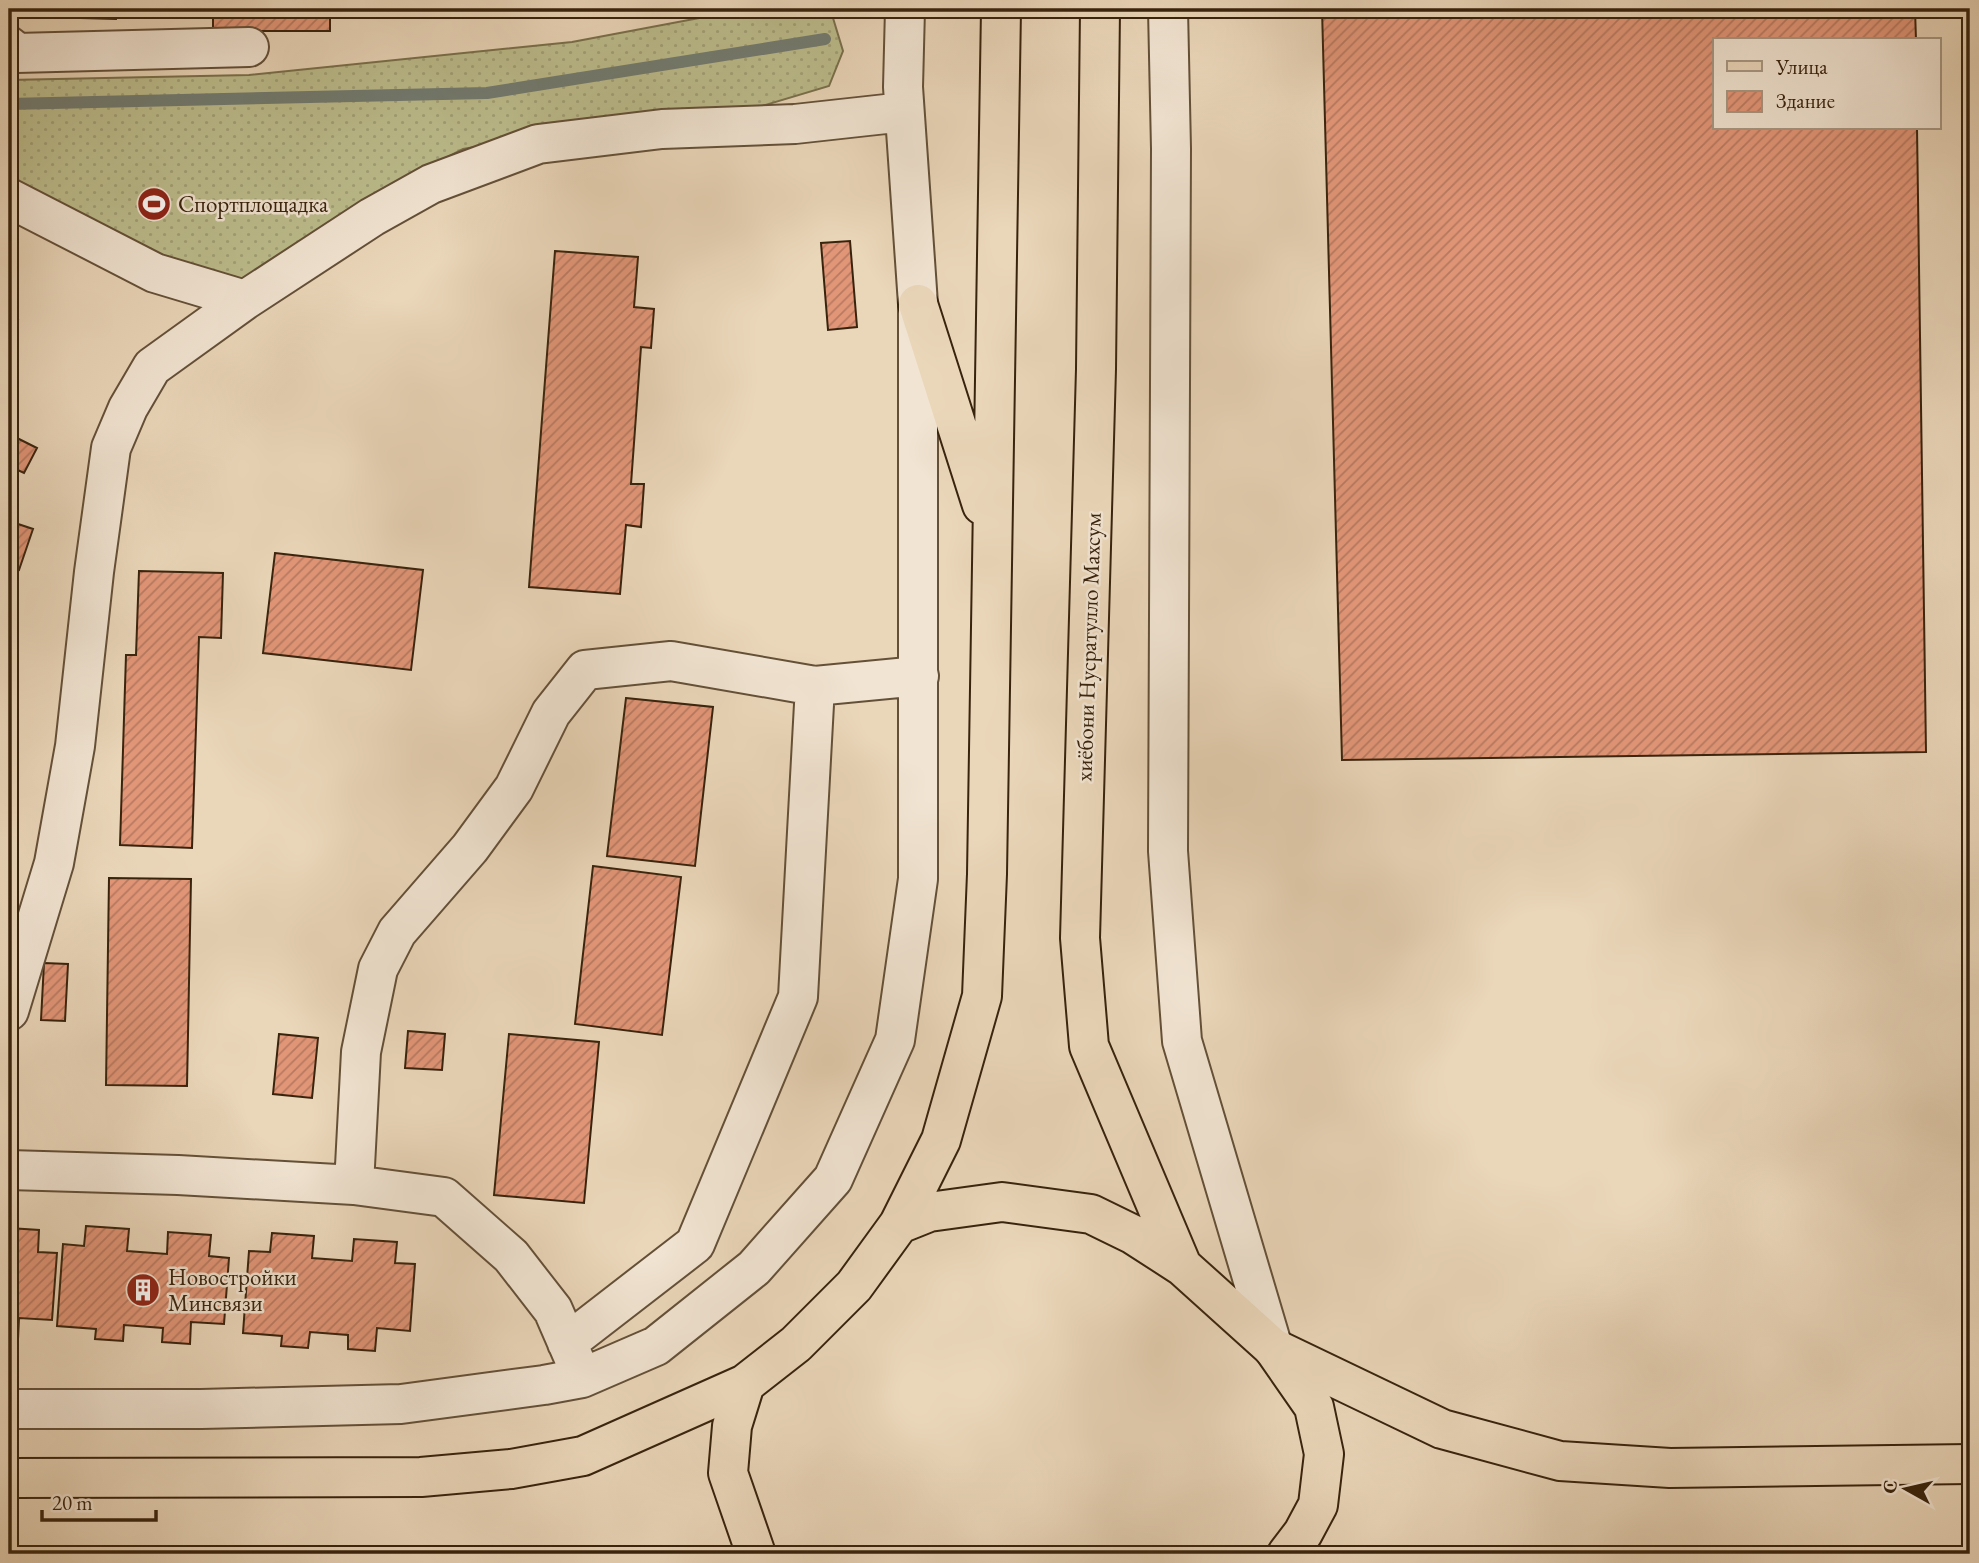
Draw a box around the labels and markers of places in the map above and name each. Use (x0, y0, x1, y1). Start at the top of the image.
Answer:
sports icon: Спортплощадка (135, 185, 173, 223)
place label: Спортплощадка (178, 189, 329, 219)
place label: Новостройки Минсвязи (168, 1262, 297, 1318)
building icon: Новостройки Минсвязи (124, 1271, 162, 1309)

